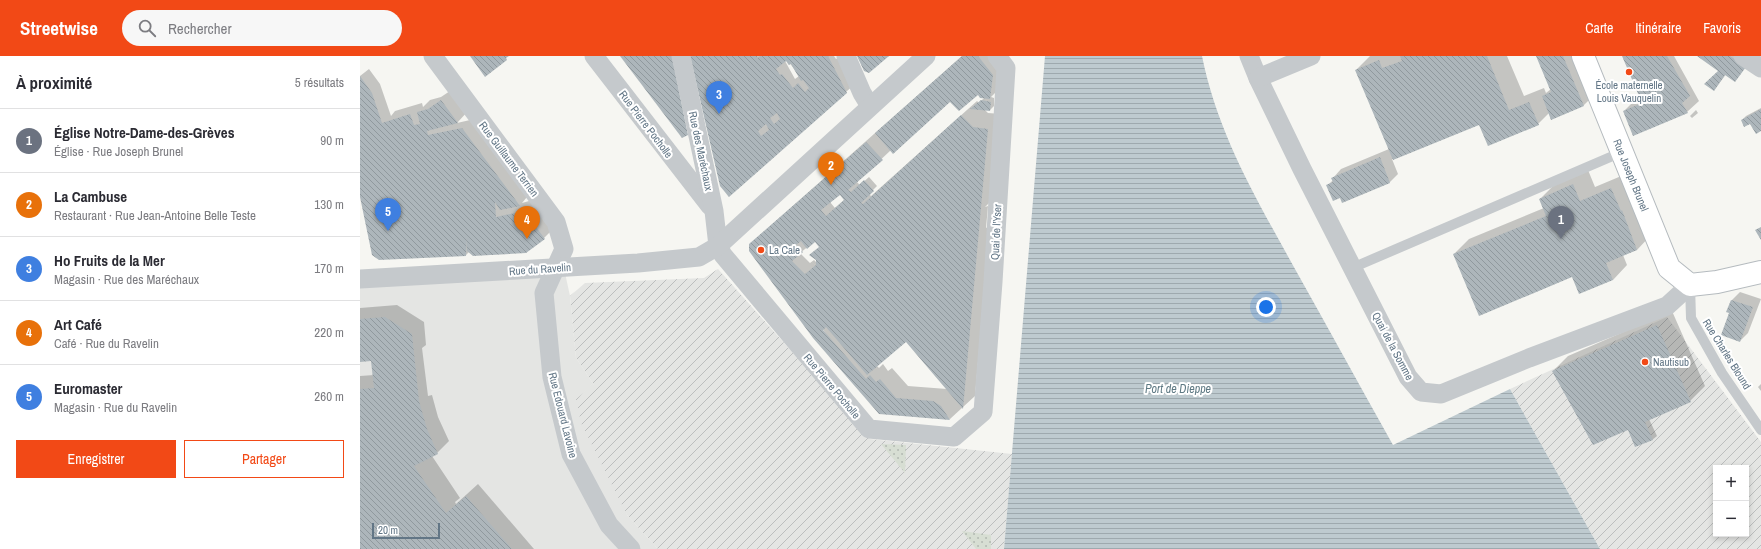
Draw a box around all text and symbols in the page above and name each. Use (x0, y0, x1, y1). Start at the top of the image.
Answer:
search box (122, 10, 402, 46)
text: Streetwise (20, 15, 98, 41)
icon: search (136, 17, 158, 39)
text: Rechercher (168, 18, 232, 39)
text: Carte (1585, 19, 1613, 37)
text: Itinéraire (1635, 19, 1681, 37)
text: Favoris (1703, 19, 1741, 37)
marker: École maternelle Louis Vauquelin (1624, 67, 1634, 77)
text: À proximité (16, 71, 92, 94)
text: 5 résultats (295, 74, 344, 91)
place label: École maternelle Louis Vauquelin (1595, 78, 1663, 105)
pin: 3 (706, 81, 732, 114)
street label: Rue Pierre Pocholle (616, 88, 676, 160)
street label: Rue des Maréchaux (686, 110, 716, 192)
street label: Rue Guillaume Terrien (476, 119, 542, 199)
text: Église Notre-Dame-des-Grèves (54, 122, 234, 143)
text: 1 (26, 132, 32, 149)
text: 90 m (320, 132, 344, 149)
street label: Rue Joseph Brunel (1610, 137, 1652, 213)
text: Église · Rue Joseph Brunel (54, 143, 183, 160)
pin: 2 (818, 152, 844, 185)
text: La Cambuse (54, 186, 127, 207)
text: 2 (26, 196, 32, 213)
text: 130 m (314, 196, 344, 213)
pin: 5 (375, 198, 401, 231)
street label: Quai de l'Yser (988, 204, 1004, 260)
pin: 4 (514, 206, 540, 239)
pin: 1 (1548, 206, 1574, 239)
text: Restaurant · Rue Jean-Antoine Belle Teste (54, 207, 256, 224)
place label: La Cale (769, 243, 800, 257)
marker: La Cale (756, 245, 766, 255)
text: Ho Fruits de la Mer (54, 250, 165, 271)
text: 3 (26, 260, 32, 277)
text: 170 m (314, 260, 344, 277)
street label: Rue du Ravelin (509, 260, 571, 278)
text: Magasin · Rue des Maréchaux (54, 271, 199, 288)
your location (1256, 297, 1276, 317)
street label: Quai de la Somme (1369, 310, 1417, 382)
text: Art Café (54, 314, 102, 335)
street label: Rue Charles Blound (1700, 316, 1754, 392)
text: 4 (26, 324, 32, 341)
text: 220 m (314, 324, 344, 341)
text: Café · Rue du Ravelin (54, 335, 159, 352)
street label: Rue Pierre Pocholle (801, 351, 863, 421)
place label: Nautisub (1653, 355, 1689, 369)
marker: Nautisub (1640, 357, 1650, 367)
street label: Rue Edouard Lavoine (546, 371, 580, 459)
text: Euromaster (54, 378, 122, 399)
water label: Port de Dieppe (1145, 381, 1212, 397)
text: 5 (26, 388, 32, 405)
text: 260 m (314, 388, 344, 405)
text: Magasin · Rue du Ravelin (54, 399, 177, 416)
button: Enregistrer (16, 440, 176, 478)
button: Partager (184, 440, 344, 478)
map controls (1713, 465, 1749, 537)
button: + (1713, 465, 1749, 501)
button: − (1713, 501, 1749, 537)
scale bar (372, 521, 440, 540)
text: 20 m (378, 523, 398, 537)

